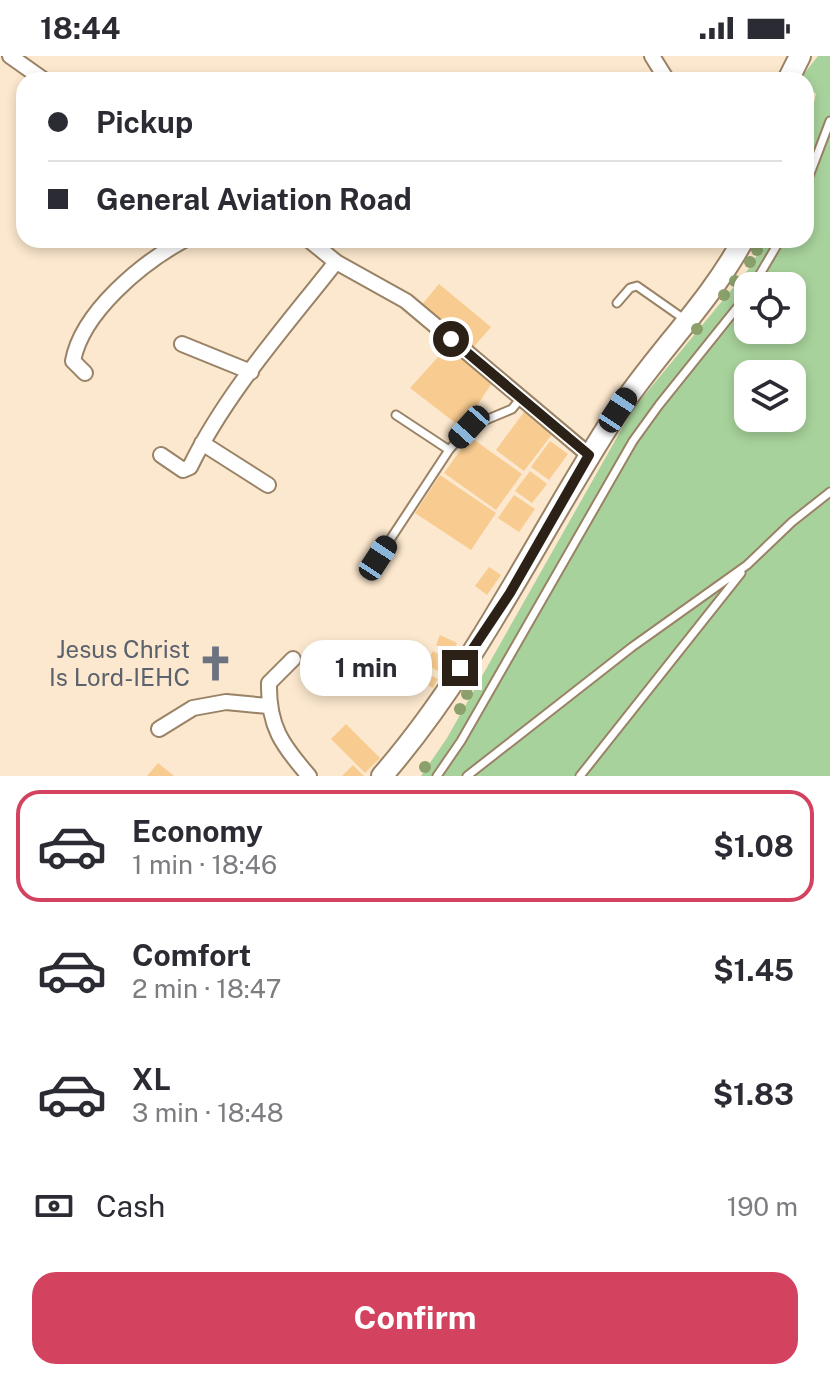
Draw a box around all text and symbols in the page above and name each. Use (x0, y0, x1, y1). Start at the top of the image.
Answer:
text: 18:44 (40, 10, 120, 46)
text: Pickup (96, 104, 193, 140)
text: General Aviation Road (96, 181, 412, 217)
map controls (734, 272, 806, 432)
button: locate (734, 272, 806, 344)
route start (433, 321, 469, 357)
button: layers (734, 360, 806, 432)
car (595, 383, 641, 437)
car (444, 401, 494, 453)
car (355, 531, 401, 585)
place label: Jesus Christ Is Lord-IEHC (49, 635, 190, 691)
callout: 1 min (300, 640, 432, 696)
church icon: Jesus Christ Is Lord-IEHC (197, 645, 235, 683)
route end (442, 650, 478, 686)
text: 1 min (335, 652, 397, 683)
icon: car (36, 810, 108, 882)
text: Economy (132, 813, 263, 849)
text: $1.08 (713, 828, 794, 864)
text: 1 min · 18:46 (132, 849, 277, 880)
icon: car (36, 934, 108, 1006)
text: Comfort (132, 937, 251, 973)
text: $1.45 (713, 952, 794, 988)
text: 2 min · 18:47 (132, 973, 281, 1004)
icon: car (36, 1058, 108, 1130)
text: XL (132, 1061, 171, 1097)
text: $1.83 (713, 1076, 794, 1112)
text: 3 min · 18:48 (132, 1097, 284, 1128)
icon: cash (32, 1184, 76, 1228)
text: Cash (96, 1188, 165, 1224)
text: 190 m (727, 1191, 798, 1222)
button: Confirm (32, 1272, 798, 1364)

